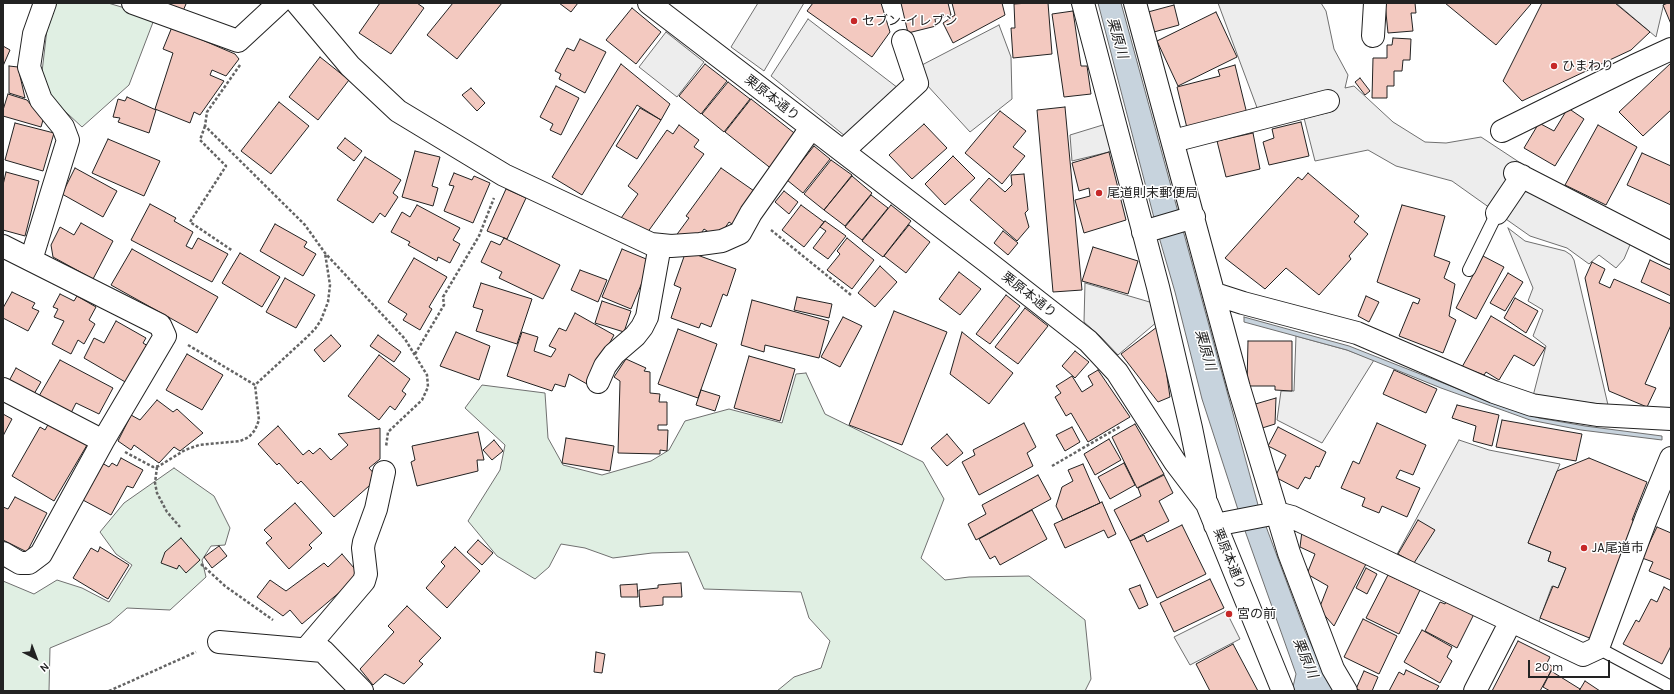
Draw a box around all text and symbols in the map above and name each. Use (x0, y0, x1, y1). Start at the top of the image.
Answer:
place label: セブン-イレブン (862, 13, 958, 29)
water label: 栗原川 (1103, 15, 1131, 61)
marker: セブン-イレブン (849, 16, 859, 26)
place label: ひまわり (1562, 58, 1614, 74)
marker: ひまわり (1549, 61, 1559, 71)
street label: 栗原本通り (742, 72, 802, 124)
place label: 尾道則末郵便局 (1107, 185, 1198, 201)
marker: 尾道則末郵便局 (1094, 188, 1104, 198)
street label: 栗原本通り (999, 269, 1059, 321)
water label: 栗原川 (1191, 327, 1219, 373)
street label: 栗原本通り (1210, 526, 1248, 592)
place label: JA尾道市 (1592, 540, 1644, 556)
marker: JA尾道市 (1579, 543, 1589, 553)
place label: 宮の前 (1237, 606, 1276, 622)
marker: 宮の前 (1224, 609, 1234, 619)
water label: 栗原川 (1289, 635, 1321, 681)
north arrow (16, 638, 56, 678)
scale bar (1530, 652, 1612, 678)
text: N (37, 660, 52, 675)
text: 20 m (1535, 660, 1563, 674)

